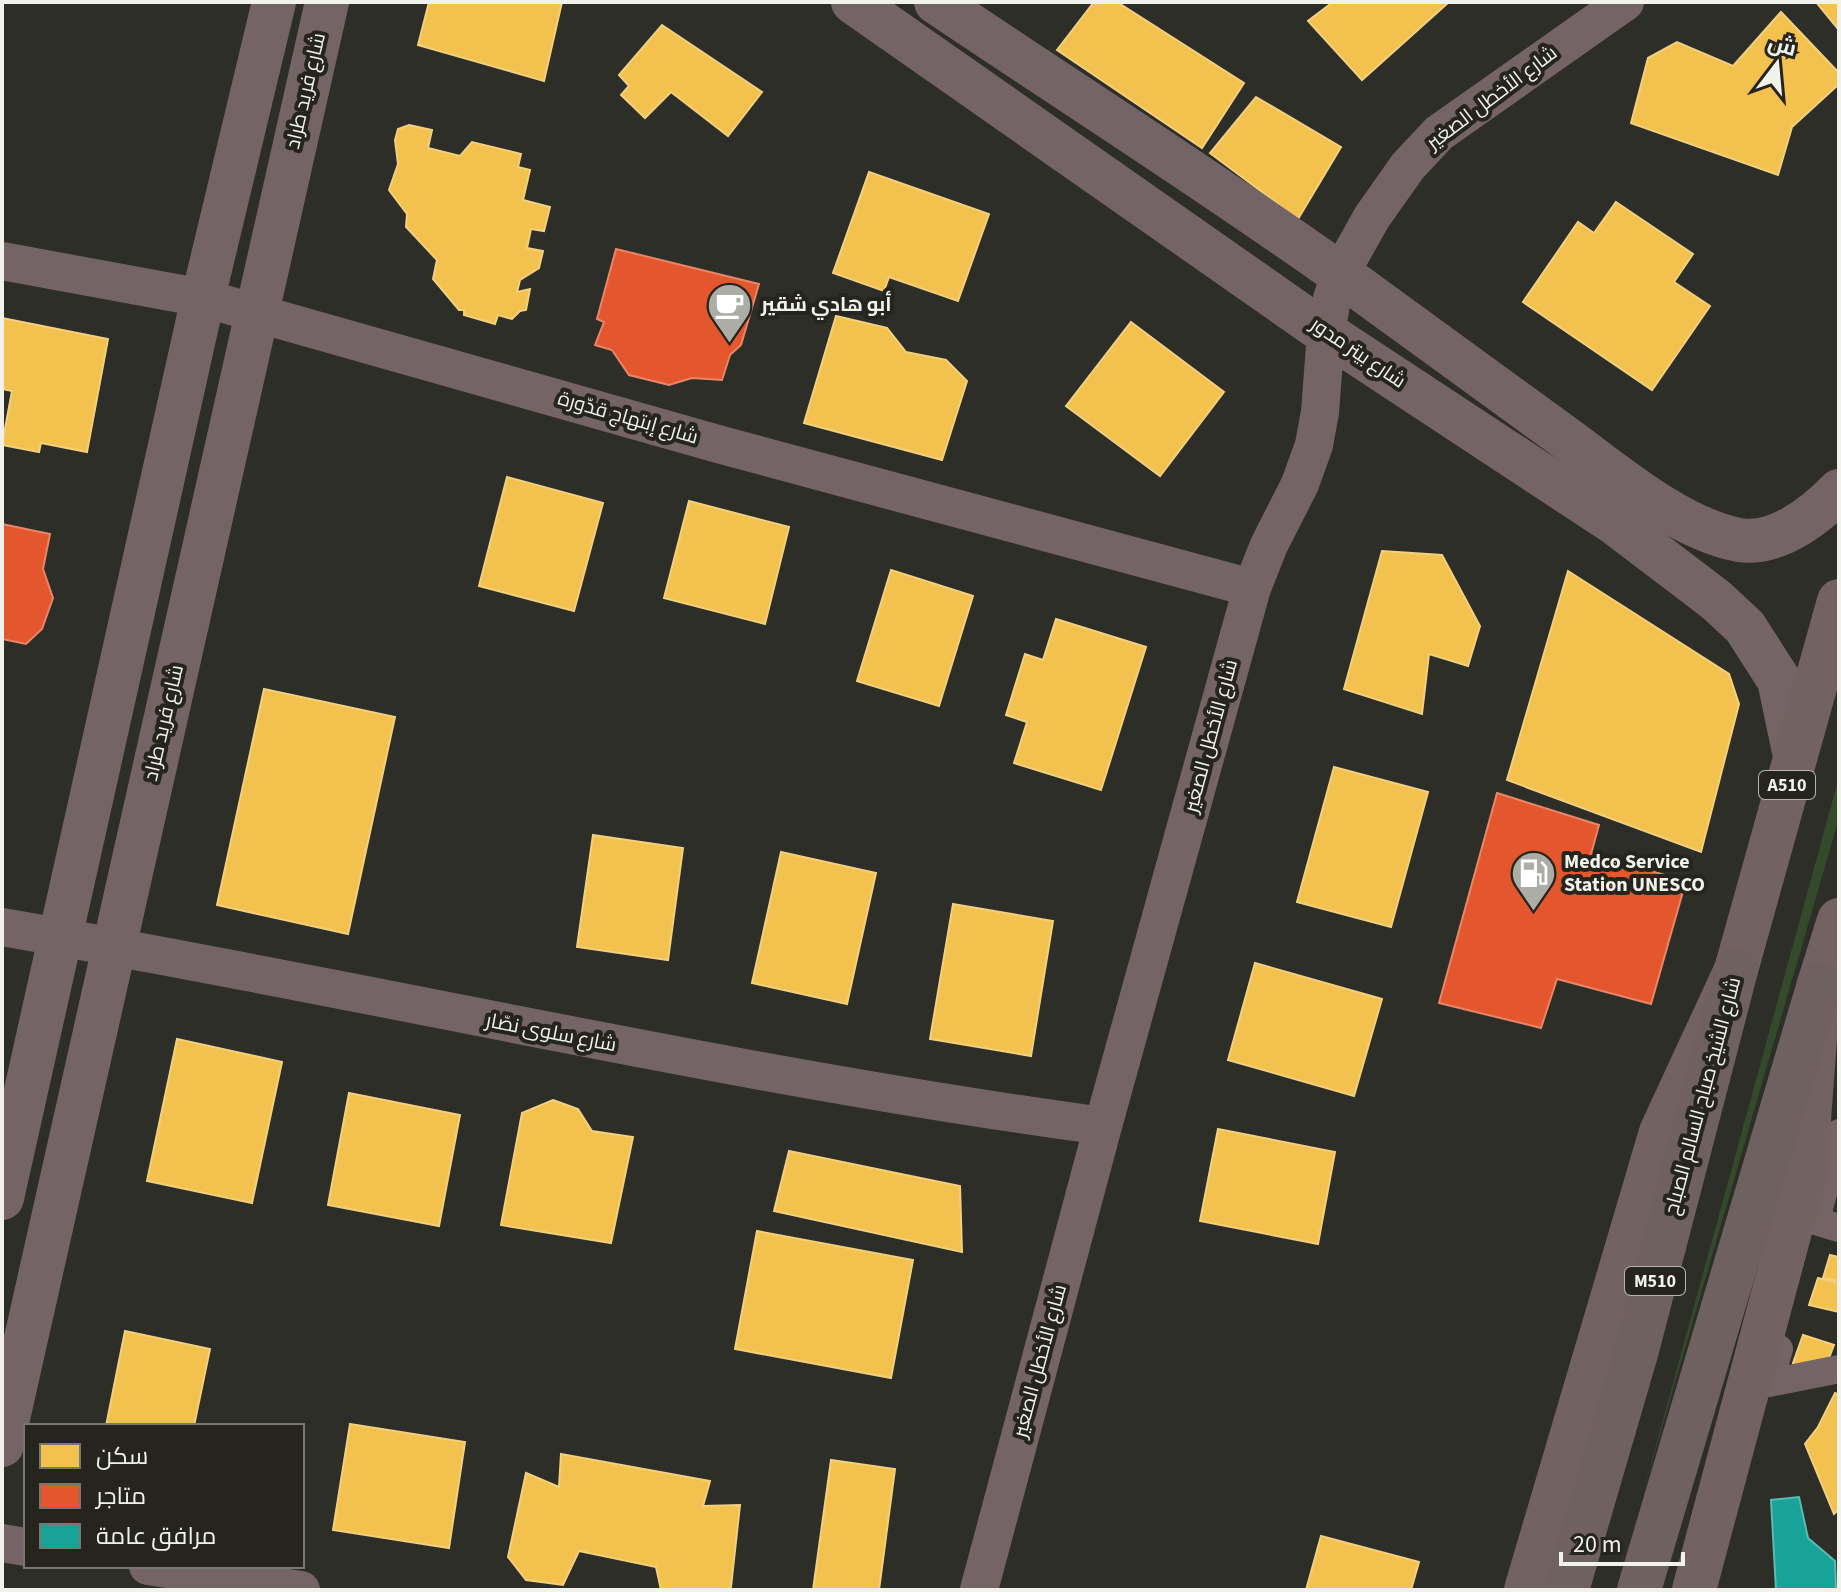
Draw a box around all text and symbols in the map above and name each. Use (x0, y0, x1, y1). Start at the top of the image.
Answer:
north arrow (1737, 24, 1817, 104)
text: ش (1764, 26, 1800, 65)
street label: شارع فريد طراد (279, 30, 333, 152)
street label: شارع الأخطل الصغير (1420, 39, 1563, 157)
cafe icon: أبو هادي شقير (706, 281, 754, 344)
place label: أبو هادي شقير (760, 290, 892, 320)
street label: شارع بيتر مدور (1304, 310, 1411, 395)
street label: شارع إبتهاج قدّورة (555, 385, 701, 451)
street label: شارع الأخطل الصغير (1177, 656, 1245, 817)
street label: شارع فريد طراد (137, 662, 191, 784)
road number: A510 (1759, 771, 1815, 799)
place label: Medco Service Station UNESCO (1564, 848, 1705, 899)
fuel station icon: Medco Service Station UNESCO (1509, 850, 1557, 913)
street label: شارع الشيخ صباح السالم الصباح (1658, 974, 1748, 1218)
street label: شارع سلوى نصّار (482, 1006, 619, 1059)
road number: M510 (1625, 1267, 1685, 1295)
street label: شارع الأخطل الصغير (1006, 1281, 1074, 1442)
legend (24, 1424, 304, 1568)
text: سكن (96, 1439, 148, 1474)
text: متاجر (94, 1479, 146, 1514)
scale bar (1561, 1516, 1683, 1566)
text: مرافق عامة (96, 1519, 216, 1554)
text: 20 m (1573, 1527, 1622, 1562)

